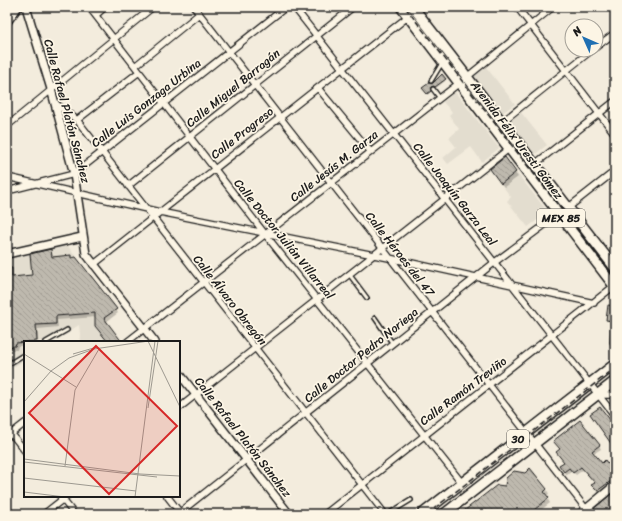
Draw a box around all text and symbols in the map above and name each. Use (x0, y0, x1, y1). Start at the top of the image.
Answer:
north arrow (564, 18, 604, 58)
text: N (567, 22, 587, 41)
street label: Calle Rafael Platón Sánchez (37, 37, 97, 186)
street label: Calle Miguel Barragán (181, 42, 286, 133)
street label: Calle Luis Gonzaga Urbina (86, 53, 206, 153)
street label: Avenida Félix Uresti Gómez (464, 75, 569, 205)
street label: Calle Progreso (205, 101, 279, 165)
street label: Calle Jesús M. Garza (285, 124, 384, 208)
street label: Calle Joaquín Garza Leal (407, 137, 503, 251)
street label: Calle Doctor Julián Villarreal (228, 173, 340, 305)
street label: Calle Héroes del 47 (360, 207, 441, 302)
road number: MEX 85 (537, 209, 585, 227)
street label: Calle Álvaro Obregón (187, 250, 273, 351)
street label: Calle Doctor Pedro Noriega (299, 302, 423, 408)
inset map (24, 341, 180, 497)
street label: Calle Ramón Treviño (414, 351, 512, 431)
street label: Calle Rafael Platón Sánchez (189, 372, 298, 502)
road number: 30 (507, 430, 529, 448)

